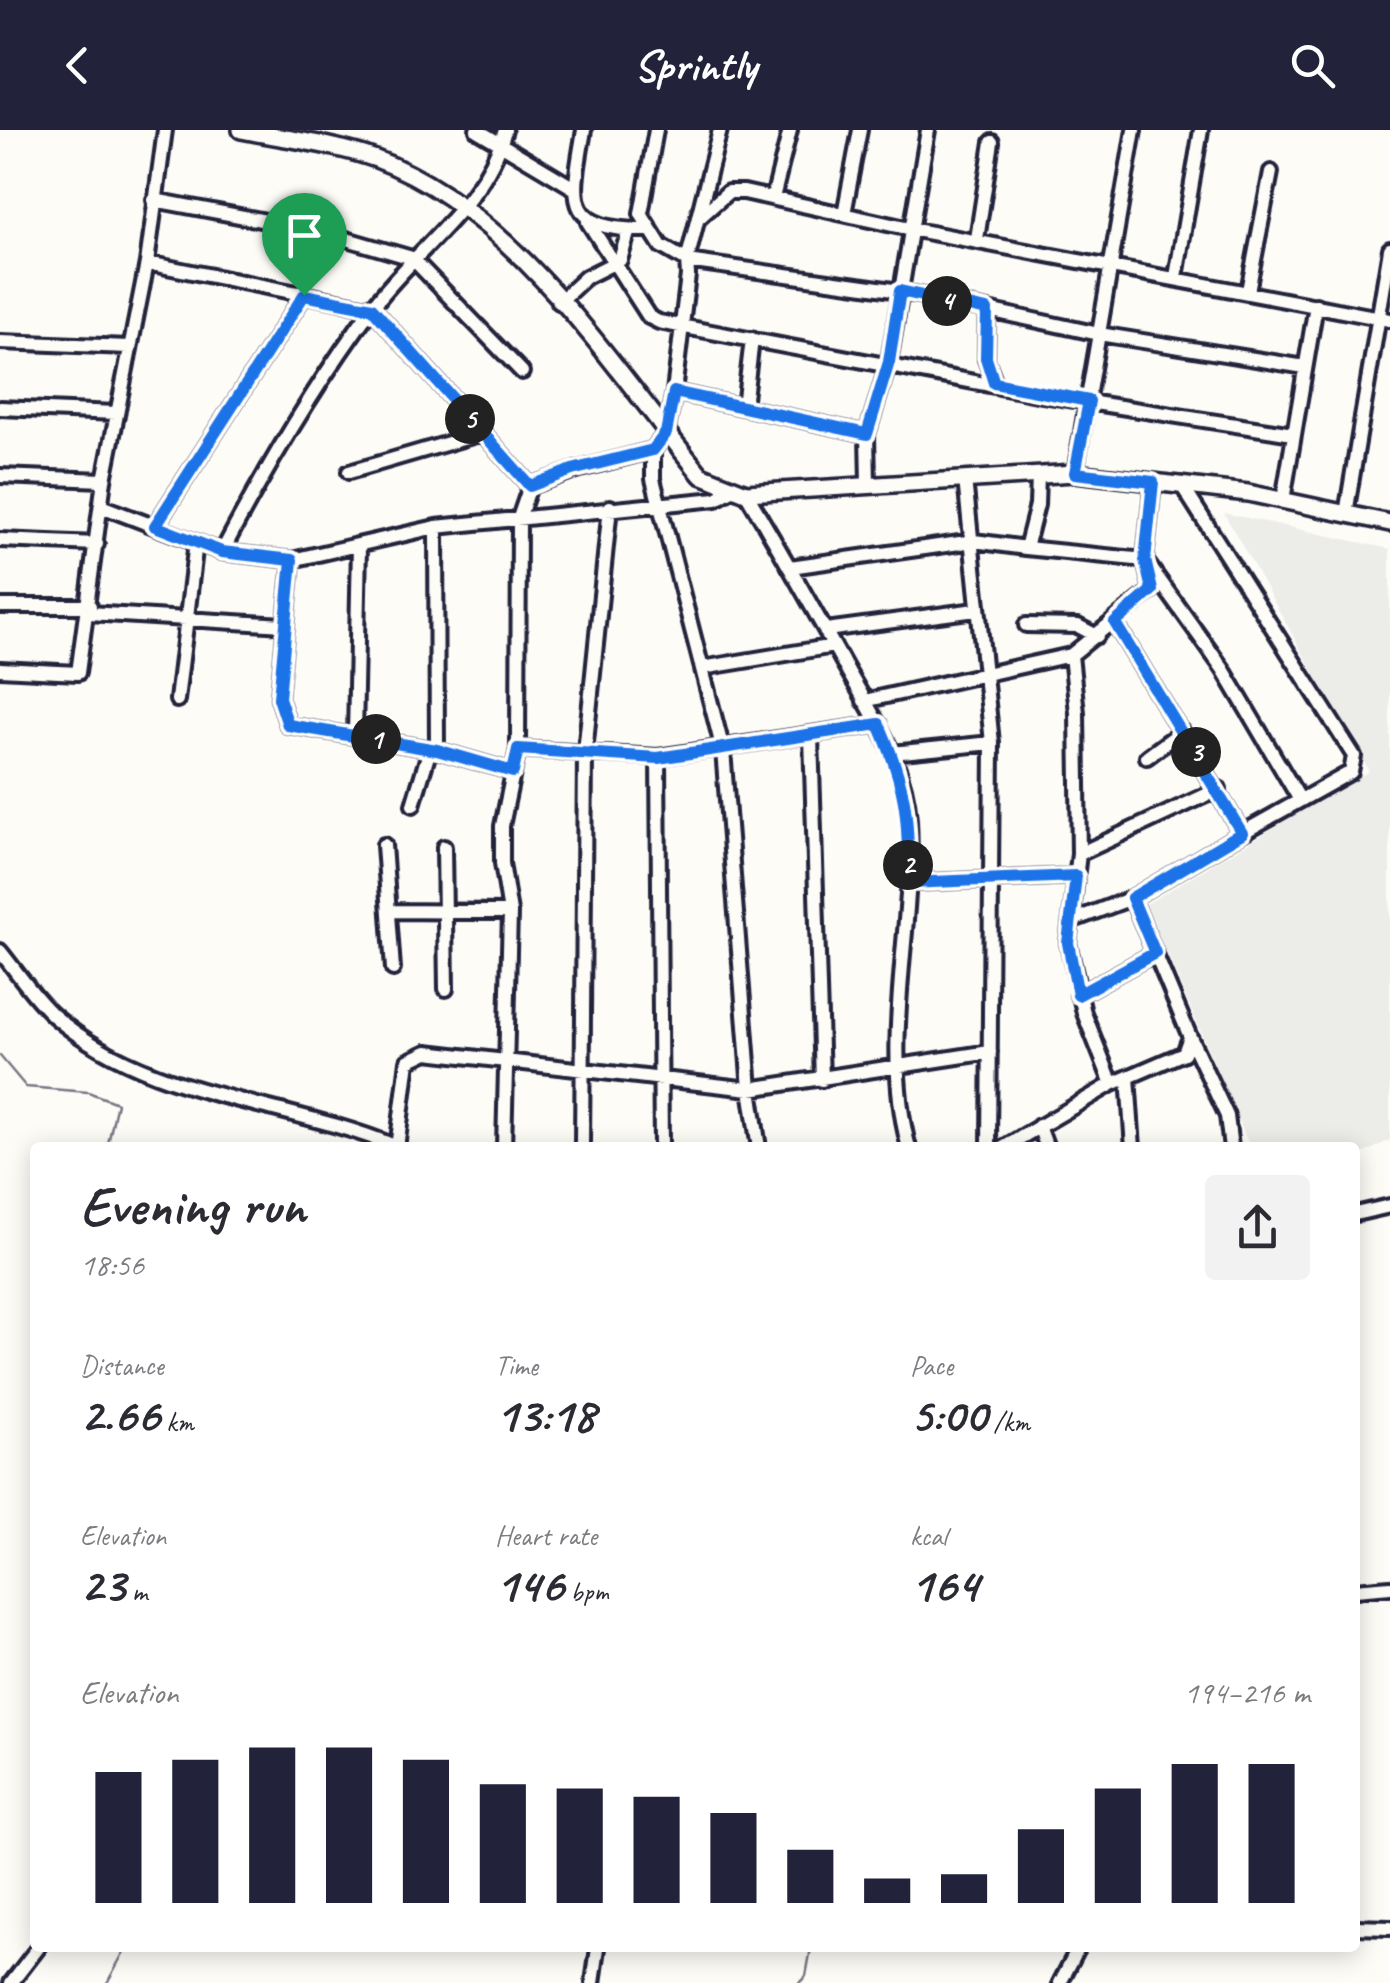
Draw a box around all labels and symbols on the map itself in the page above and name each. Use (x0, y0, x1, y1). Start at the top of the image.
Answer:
pin (262, 193, 347, 296)
pin: 4 (922, 276, 972, 326)
pin: 5 (445, 394, 495, 444)
pin: 1 (351, 714, 401, 764)
pin: 3 (1171, 727, 1221, 777)
pin: 2 (883, 840, 933, 890)

